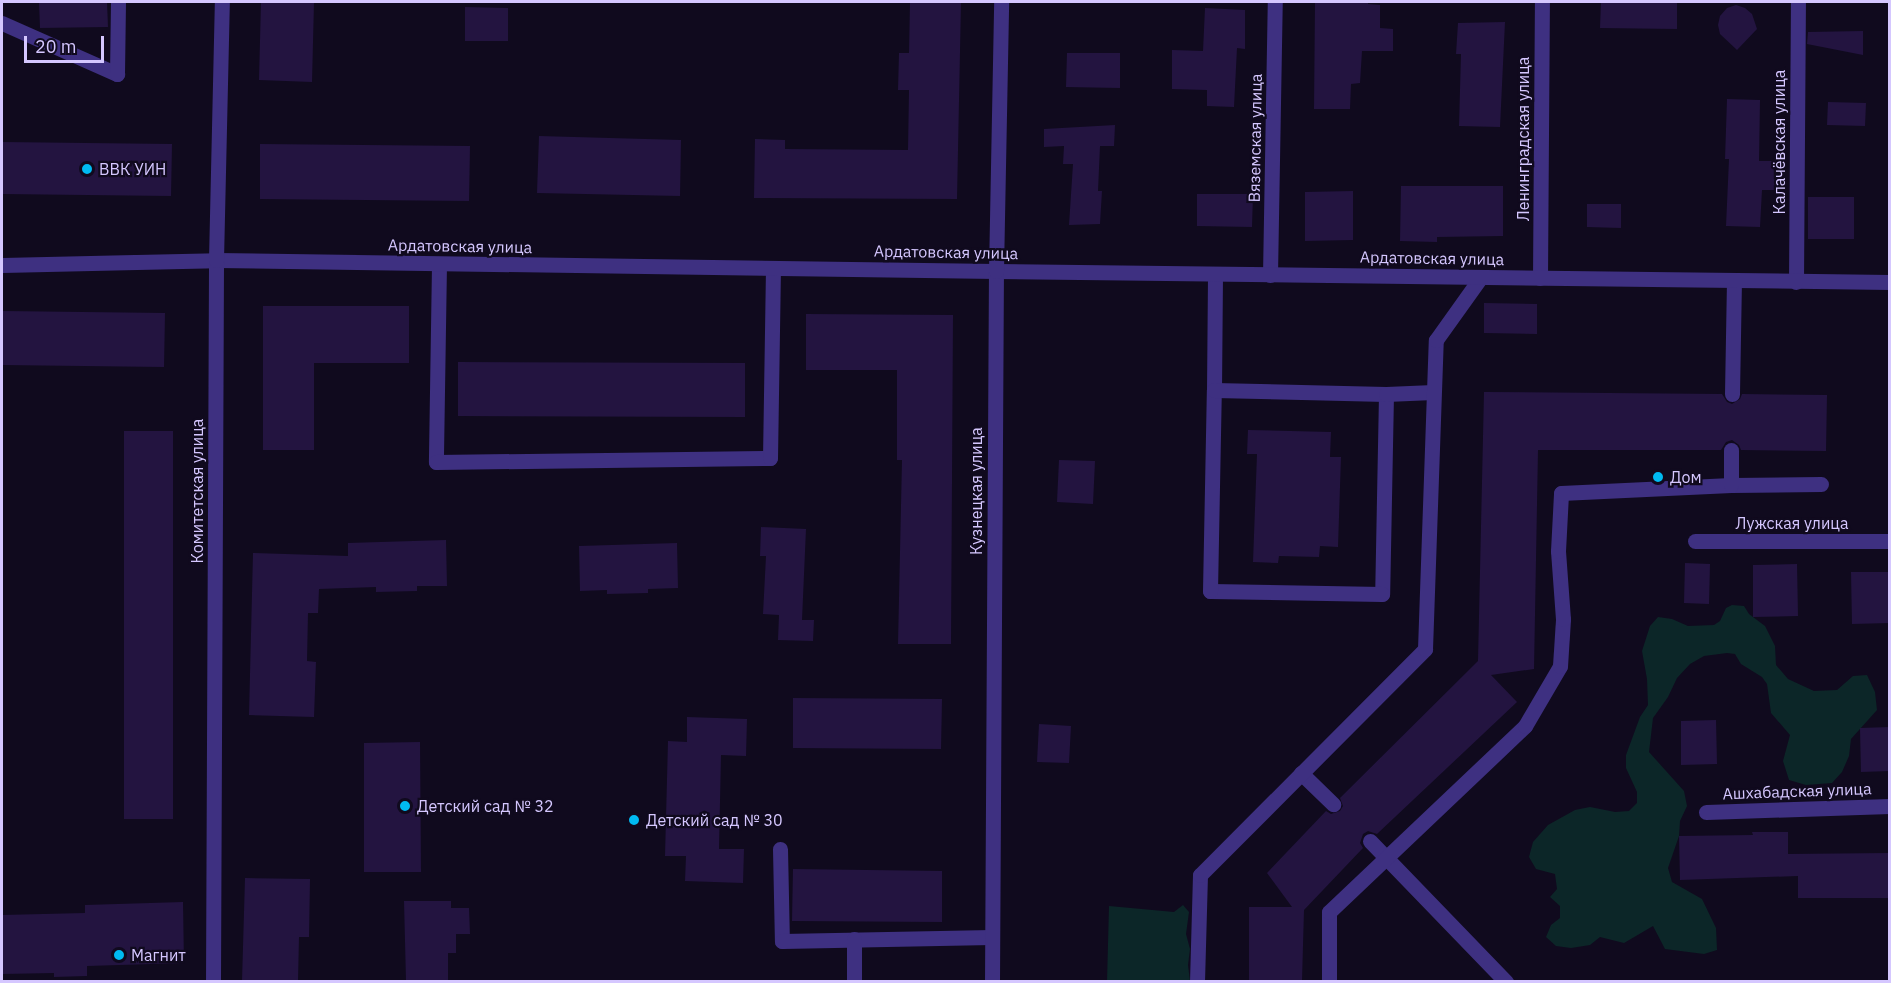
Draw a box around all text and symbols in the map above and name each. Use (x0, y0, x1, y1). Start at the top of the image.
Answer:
scale bar (27, 24, 106, 62)
text: 20 m (35, 35, 77, 58)
street label: Ленинградская улица (1513, 57, 1533, 221)
street label: Калачёвская улица (1769, 70, 1789, 214)
street label: Вяземская улица (1244, 73, 1266, 203)
place label: ВВК УИН (99, 159, 166, 179)
marker: ВВК УИН (80, 162, 94, 176)
street label: Ардатовская улица (388, 235, 532, 257)
street label: Ардатовская улица (874, 241, 1018, 263)
street label: Ардатовская улица (1360, 247, 1504, 269)
street label: Комитетская улица (187, 419, 207, 563)
street label: Кузнецкая улица (966, 427, 986, 555)
place label: Дом (1670, 467, 1702, 487)
marker: Дом (1651, 470, 1665, 484)
street label: Лужская улица (1736, 513, 1848, 533)
street label: Ашхабадская улица (1722, 779, 1872, 803)
place label: Детский сад № 32 (417, 796, 554, 816)
marker: Детский сад № 32 (398, 799, 412, 813)
place label: Детский сад № 30 (646, 810, 783, 830)
marker: Детский сад № 30 (627, 813, 641, 827)
place label: Магнит (131, 945, 186, 965)
marker: Магнит (112, 948, 126, 962)

